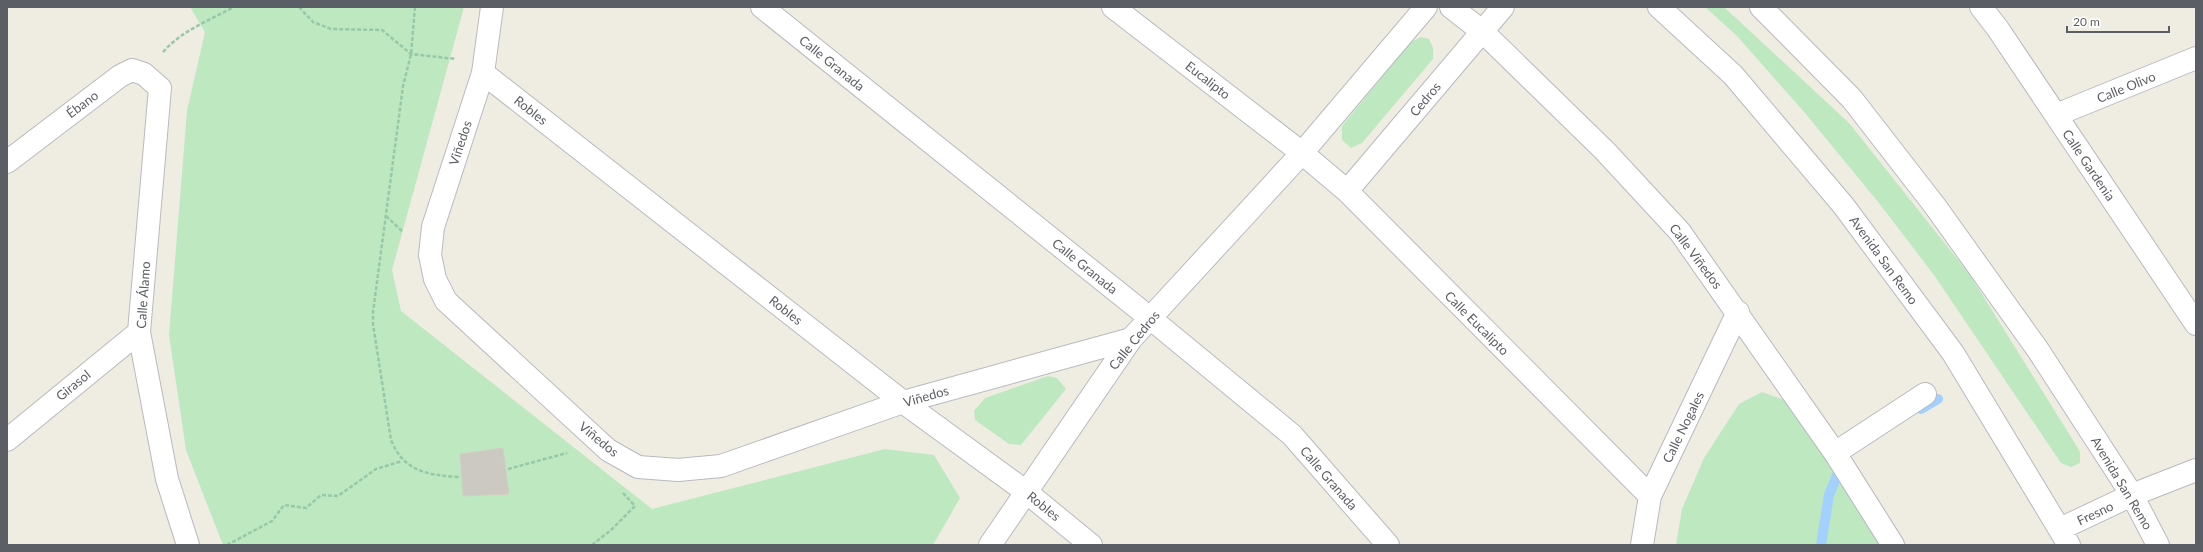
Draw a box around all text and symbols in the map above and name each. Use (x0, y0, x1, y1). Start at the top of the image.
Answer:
scale bar (2067, 8, 2169, 34)
text: 20 m (2073, 14, 2100, 29)
street label: Calle Granada (796, 32, 868, 94)
street label: Eucalipto (1182, 58, 1234, 102)
street label: Calle Olivo (2094, 68, 2158, 106)
street label: Cedros (1406, 78, 1444, 120)
street label: Ébano (63, 87, 101, 121)
street label: Robles (511, 92, 551, 128)
street label: Viñedos (445, 118, 475, 168)
street label: Calle Gardenia (2059, 126, 2119, 204)
street label: Avenida San Remo (1846, 213, 1922, 307)
street label: Calle Viñedos (1666, 220, 1726, 292)
street label: Calle Granada (1049, 235, 1121, 297)
street label: Calle Álamo (133, 261, 153, 329)
street label: Calle Eucalipto (1442, 288, 1512, 358)
street label: Robles (766, 292, 806, 328)
street label: Calle Cedros (1105, 307, 1163, 373)
street label: Girasol (53, 366, 93, 404)
street label: Viñedos (902, 382, 951, 410)
street label: Calle Nogales (1659, 388, 1707, 465)
street label: Viñedos (576, 418, 622, 460)
street label: Avenida San Remo (2088, 434, 2156, 532)
street label: Calle Granada (1297, 443, 1361, 513)
street label: Robles (1024, 488, 1064, 524)
street label: Fresno (2074, 498, 2116, 528)

